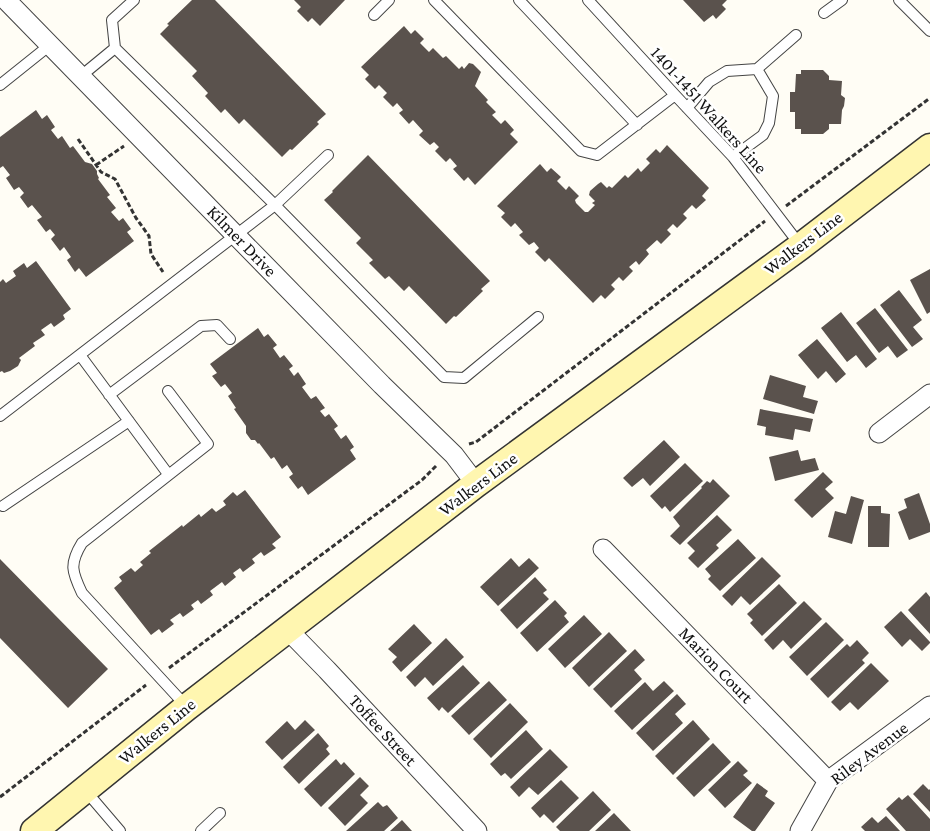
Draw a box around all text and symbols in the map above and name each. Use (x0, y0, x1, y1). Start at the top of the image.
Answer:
street label: 1401-1451 Walkers Line (647, 43, 771, 178)
street label: Kilmer Drive (203, 201, 281, 281)
street label: Walkers Line (760, 207, 846, 279)
street label: Walkers Line (435, 448, 521, 520)
street label: Marion Court (675, 623, 758, 708)
street label: Toffee Street (345, 690, 422, 770)
street label: Walkers Line (115, 694, 200, 768)
street label: Riley Avenue (826, 717, 912, 789)

